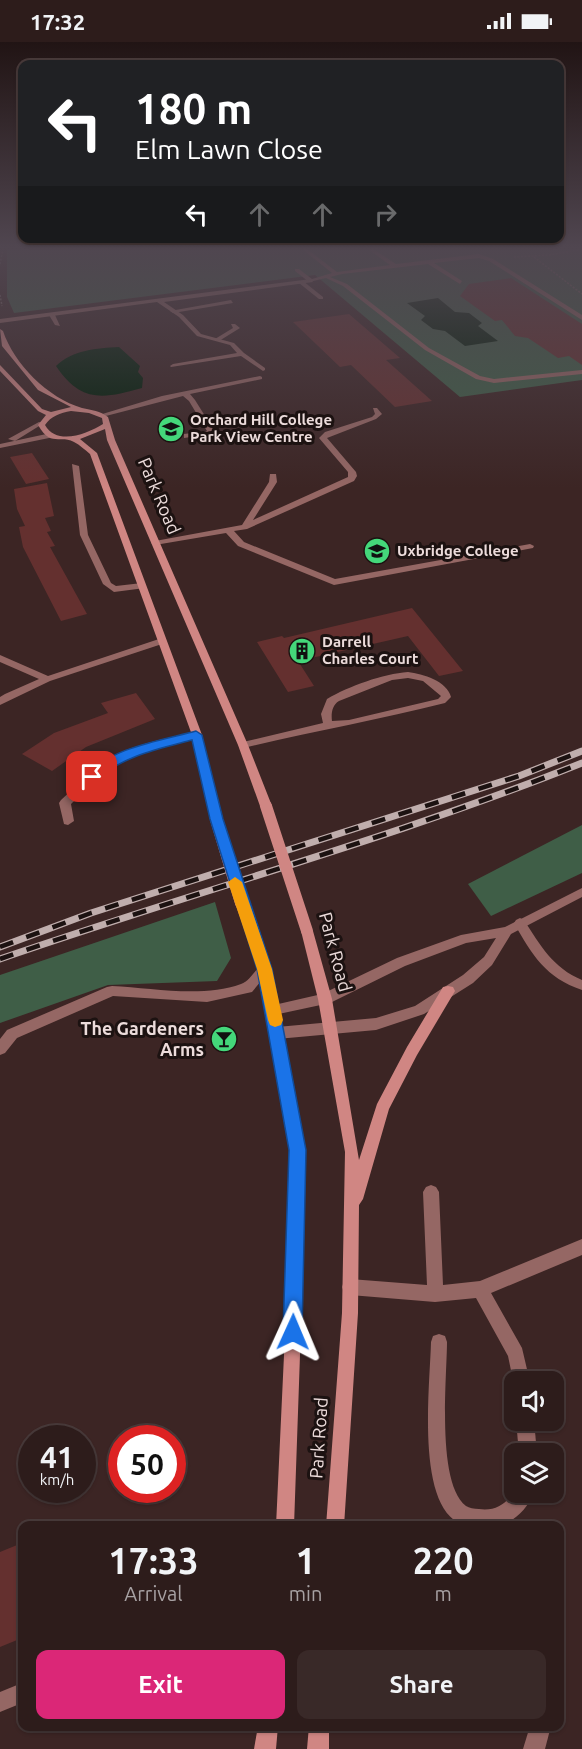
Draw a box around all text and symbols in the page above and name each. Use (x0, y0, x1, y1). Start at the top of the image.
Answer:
text: 17:32 (30, 9, 85, 34)
icon: left (36, 84, 114, 162)
text: 180 m (135, 85, 252, 132)
text: Elm Lawn Close (135, 134, 323, 164)
icon: left (180, 198, 213, 231)
icon: ahead (243, 198, 276, 231)
icon: ahead (306, 198, 339, 231)
icon: right (369, 198, 402, 231)
place label: Orchard Hill College Park View Centre (190, 411, 332, 445)
school or university icon: Orchard Hill College Park View Centre (156, 414, 186, 444)
street label: Park Road (135, 454, 185, 537)
school or university icon: Uxbridge College (362, 536, 392, 566)
place label: Uxbridge College (397, 542, 519, 559)
place label: Darrell Charles Court (322, 633, 419, 667)
building icon: Darrell Charles Court (287, 636, 317, 666)
pin (66, 751, 117, 802)
icon: arrive (75, 760, 108, 793)
street label: Park Road (316, 910, 356, 994)
place label: The Gardeners Arms (81, 1018, 204, 1059)
bar icon: The Gardeners Arms (209, 1024, 239, 1054)
position arrow (261, 1300, 325, 1364)
map controls (504, 1371, 564, 1503)
button: sound (504, 1371, 564, 1431)
street label: Park Road (305, 1397, 331, 1479)
speed limit sign: 50 (108, 1425, 186, 1503)
text: 41 (40, 1440, 74, 1474)
button: layers (504, 1443, 564, 1503)
text: km/h (40, 1471, 74, 1488)
text: 17:33 (108, 1540, 198, 1581)
text: 1 (295, 1540, 316, 1581)
text: 220 (413, 1540, 474, 1581)
text: Arrival (124, 1582, 183, 1605)
text: min (289, 1582, 322, 1605)
text: m (435, 1582, 452, 1605)
button: Exit (36, 1650, 285, 1719)
button: Share (297, 1650, 546, 1719)

